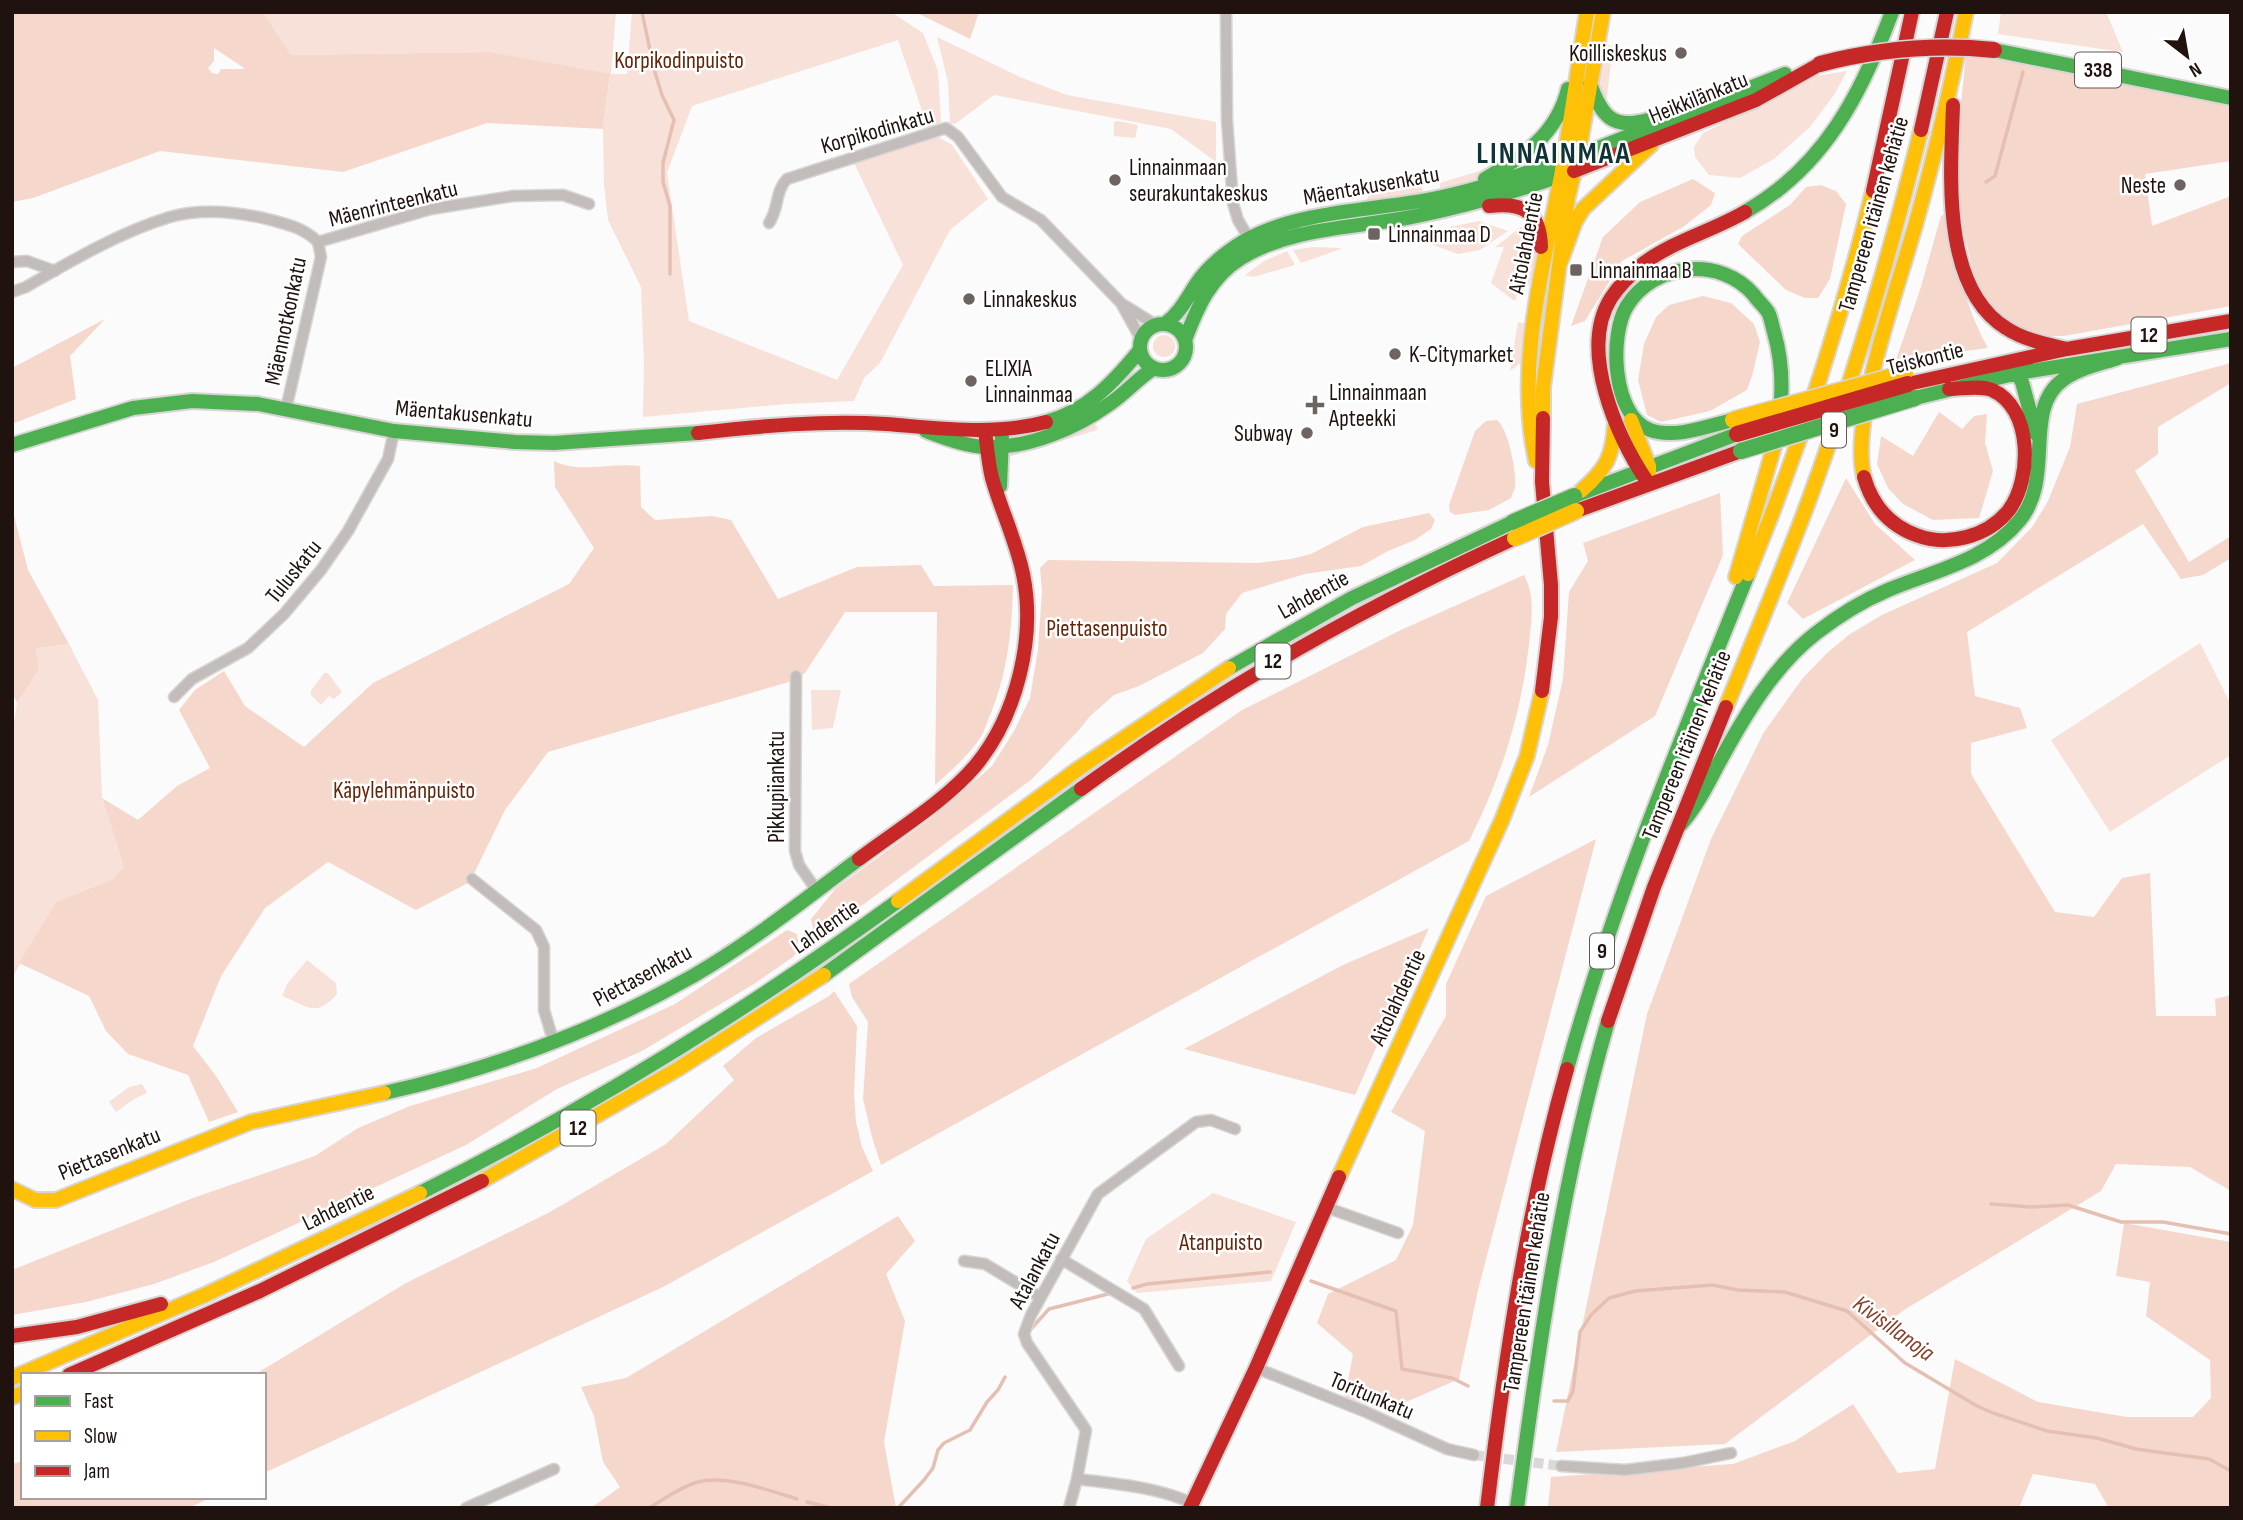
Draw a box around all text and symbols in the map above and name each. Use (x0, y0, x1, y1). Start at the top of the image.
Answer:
north arrow (2152, 21, 2222, 91)
place label: Koilliskeskus (1569, 40, 1667, 68)
marker: Koilliskeskus (1673, 45, 1689, 61)
park label: Korpikodinpuisto (614, 47, 744, 75)
road number: 338 (2075, 52, 2121, 88)
text: N (2185, 57, 2205, 82)
street label: Heikkilänkatu (1645, 65, 1752, 130)
street label: Korpikodinkatu (818, 102, 937, 160)
street label: Tampereen itäinen kehätie (1833, 113, 1915, 315)
district label: LINNAINMAA (1476, 136, 1632, 172)
place label: Linnainmaan seurakuntakeskus (1129, 154, 1268, 208)
street label: Mäentakusenkatu (1301, 160, 1441, 212)
marker: Linnainmaan seurakuntakeskus (1107, 172, 1123, 188)
place label: Neste (2121, 172, 2166, 200)
street label: Mäenrinteenkatu (326, 174, 461, 234)
marker: Neste (2172, 177, 2188, 193)
street label: Aitolahdentie (1502, 190, 1550, 297)
place label: Linnainmaa D (1388, 221, 1491, 249)
marker: Linnainmaa D (1366, 226, 1382, 242)
street label: Mäennotkonkatu (259, 255, 313, 388)
place label: Linnainmaa B (1590, 257, 1692, 285)
marker: Linnainmaa B (1568, 262, 1584, 278)
place label: Linnakeskus (983, 286, 1077, 314)
marker: Linnakeskus (961, 291, 977, 307)
road number: 12 (2132, 318, 2166, 352)
street label: Teiskontie (1884, 336, 1967, 382)
place label: K-Citymarket (1409, 341, 1513, 369)
marker: K-Citymarket (1387, 346, 1403, 362)
place label: ELIXIA Linnainmaa (985, 355, 1073, 409)
marker: ELIXIA Linnainmaa (963, 373, 979, 389)
place label: Linnainmaan Apteekki (1328, 379, 1427, 433)
street label: Mäentakusenkatu (394, 394, 534, 434)
marker: Linnainmaan Apteekki (1307, 397, 1323, 413)
road number: 9 (1822, 412, 1846, 448)
place label: Subway (1234, 420, 1293, 448)
marker: Subway (1299, 425, 1315, 441)
street label: Tuluskatu (260, 534, 328, 609)
street label: Lahdentie (1273, 564, 1354, 626)
park label: Piettasenpuisto (1046, 615, 1168, 643)
road number: 12 (1256, 644, 1290, 678)
street label: Tampereen itäinen kehätie (1636, 646, 1738, 844)
street label: Pikkupiiankatu (763, 731, 791, 843)
park label: Käpylehmänpuisto (333, 777, 475, 805)
street label: Lahdentie (786, 893, 865, 960)
road number: 9 (1590, 934, 1614, 968)
street label: Piettasenkatu (588, 938, 697, 1013)
street label: Aitolahdentie (1363, 945, 1432, 1051)
road number: 12 (560, 1110, 596, 1146)
street label: Piettasenkatu (54, 1121, 164, 1187)
street label: Lahdentie (298, 1179, 379, 1237)
street label: Tampereen itäinen kehätie (1497, 1190, 1557, 1394)
street label: Atalankatu (1003, 1227, 1067, 1315)
park label: Atanpuisto (1178, 1229, 1263, 1257)
water label: Kivisillanoja (1847, 1289, 1940, 1368)
street label: Toritunkatu (1325, 1366, 1418, 1426)
legend (21, 1373, 266, 1499)
text: Fast (84, 1389, 114, 1414)
text: Slow (84, 1424, 118, 1449)
text: Jam (83, 1459, 110, 1484)

